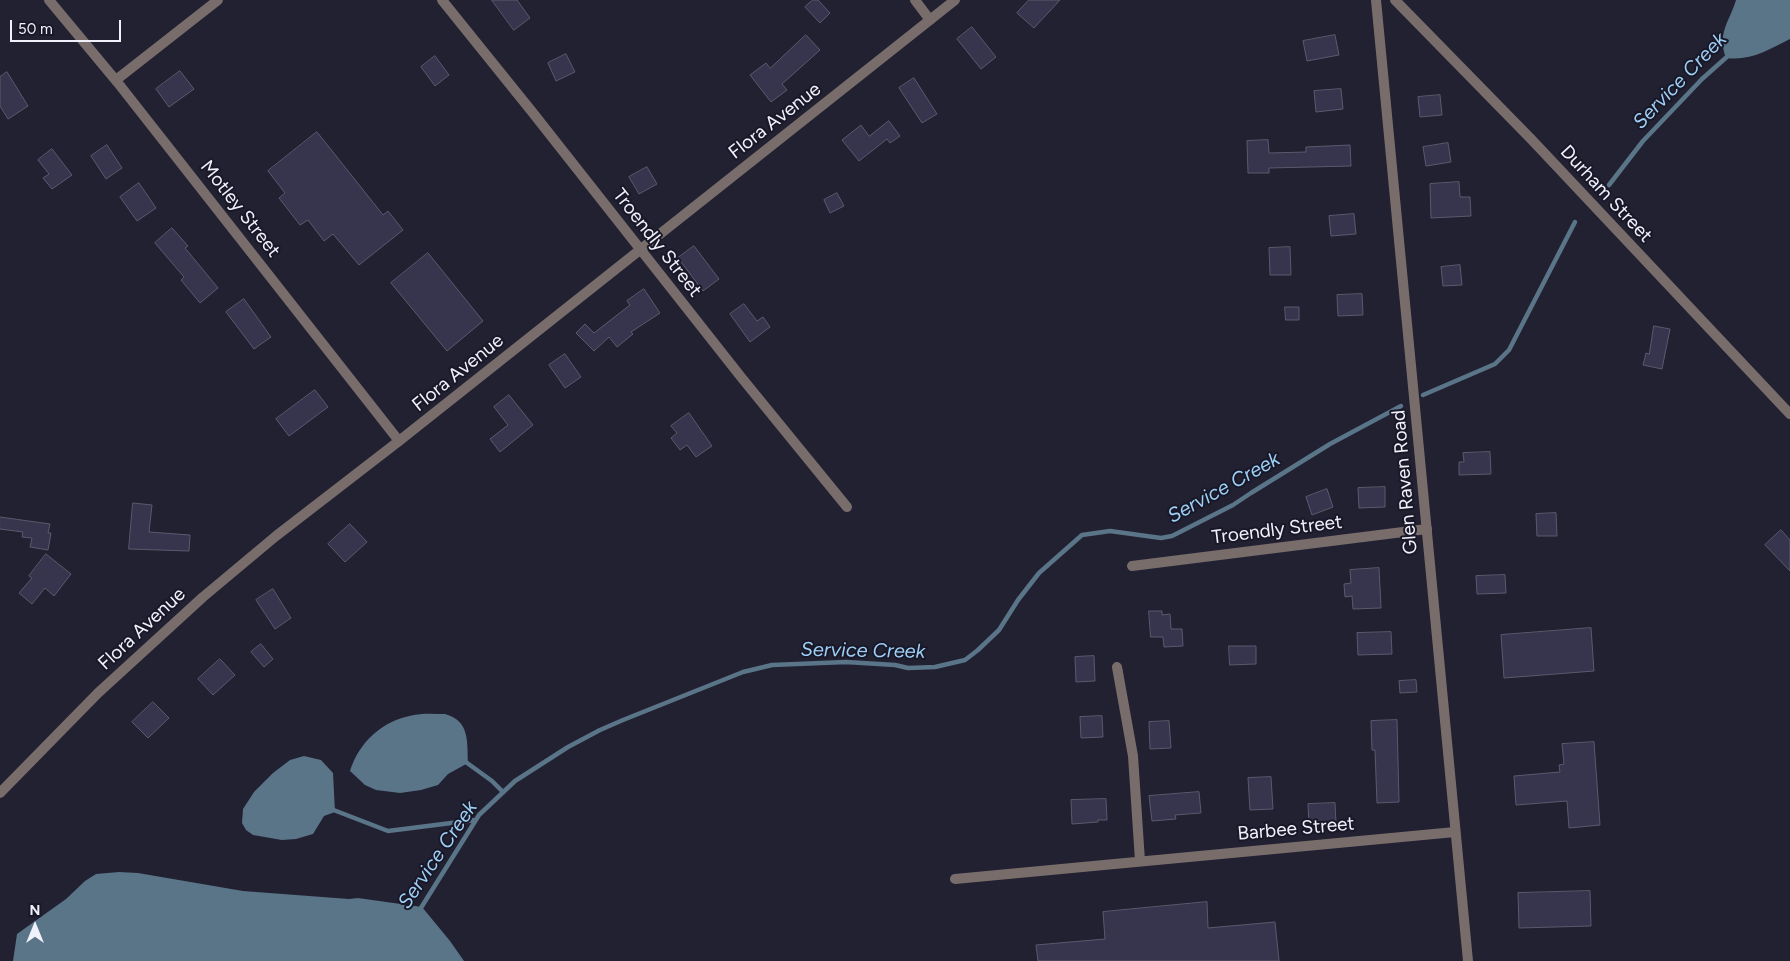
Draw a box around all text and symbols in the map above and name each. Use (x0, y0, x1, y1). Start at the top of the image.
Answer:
scale bar (12, 10, 124, 42)
text: 50 m (18, 20, 53, 38)
water label: Service Creek (1628, 28, 1732, 134)
street label: Flora Avenue (724, 78, 826, 164)
street label: Durham Street (1555, 141, 1657, 247)
street label: Motley Street (195, 156, 285, 262)
street label: Troendly Street (608, 184, 706, 302)
street label: Flora Avenue (408, 329, 508, 417)
street label: Glen Raven Road (1387, 409, 1423, 555)
water label: Service Creek (1164, 447, 1284, 529)
street label: Troendly Street (1210, 511, 1344, 549)
street label: Flora Avenue (94, 583, 190, 675)
water label: Service Creek (800, 638, 926, 664)
water label: Service Creek (393, 797, 483, 913)
street label: Barbee Street (1236, 813, 1356, 845)
north arrow (10, 901, 60, 951)
text: N (30, 902, 40, 919)

